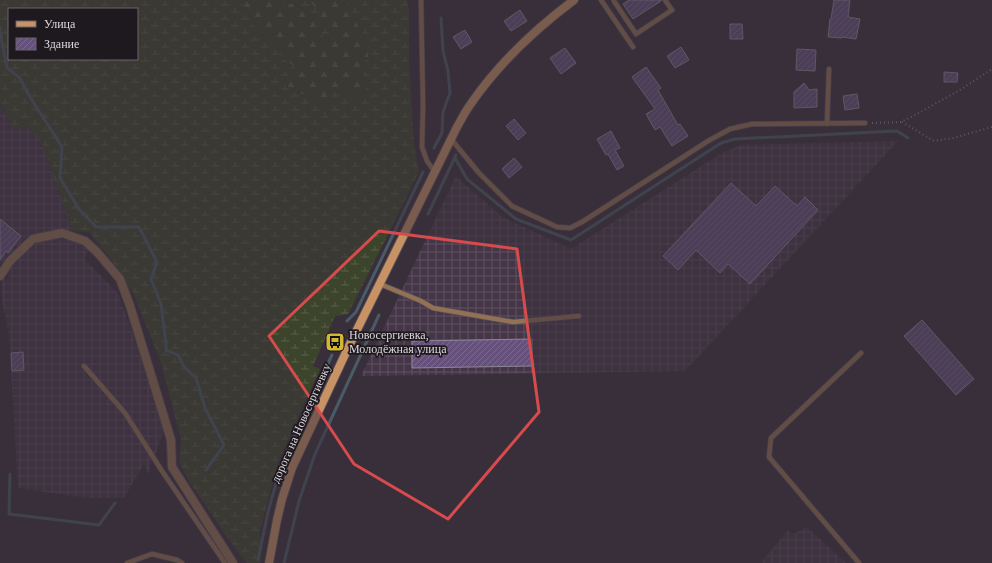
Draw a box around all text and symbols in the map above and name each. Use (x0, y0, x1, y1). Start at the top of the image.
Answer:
legend (8, 8, 138, 60)
text: Улица (44, 17, 76, 31)
text: Здание (44, 37, 79, 51)
place label: Новосергиевка, Молодёжная улица (349, 328, 447, 356)
bus stop icon: Новосергиевка, Молодёжная улица (324, 331, 346, 353)
street label: дорога на Новосергиевку (268, 361, 334, 485)

